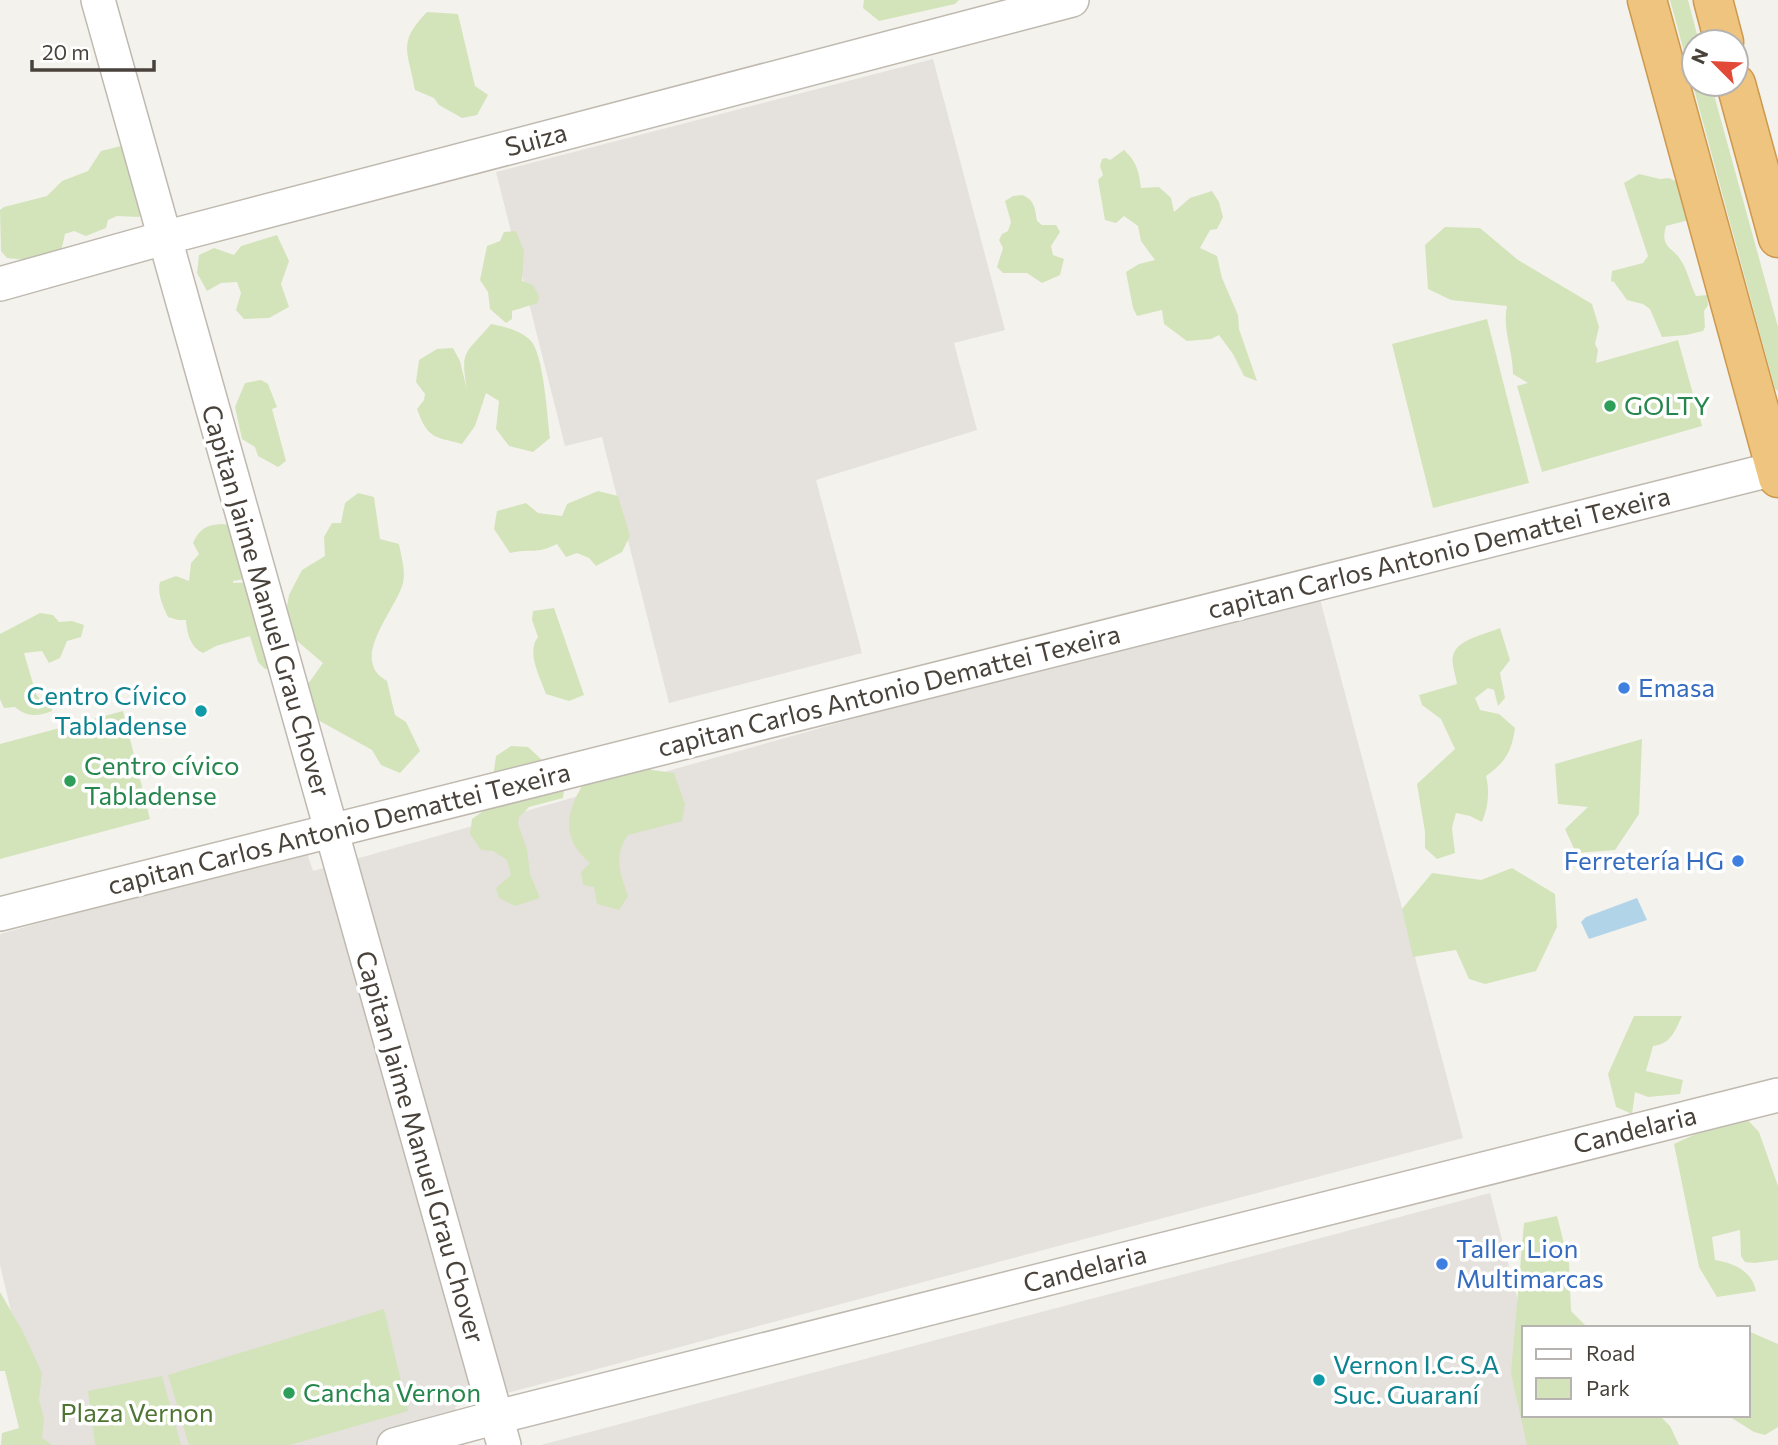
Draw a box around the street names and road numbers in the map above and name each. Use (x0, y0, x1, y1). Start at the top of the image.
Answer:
street label: Suiza (501, 115, 570, 162)
street label: Capitan Jaime Manuel Grau Chover (196, 401, 338, 800)
street label: capitan Carlos Antonio Demattei Texeira (1204, 479, 1673, 624)
street label: capitan Carlos Antonio Demattei Texeira (654, 617, 1123, 762)
street label: capitan Carlos Antonio Demattei Texeira (104, 755, 573, 900)
street label: Capitan Jaime Manuel Grau Chover (350, 947, 492, 1346)
street label: Candelaria (1570, 1098, 1699, 1159)
street label: Candelaria (1020, 1237, 1149, 1298)

